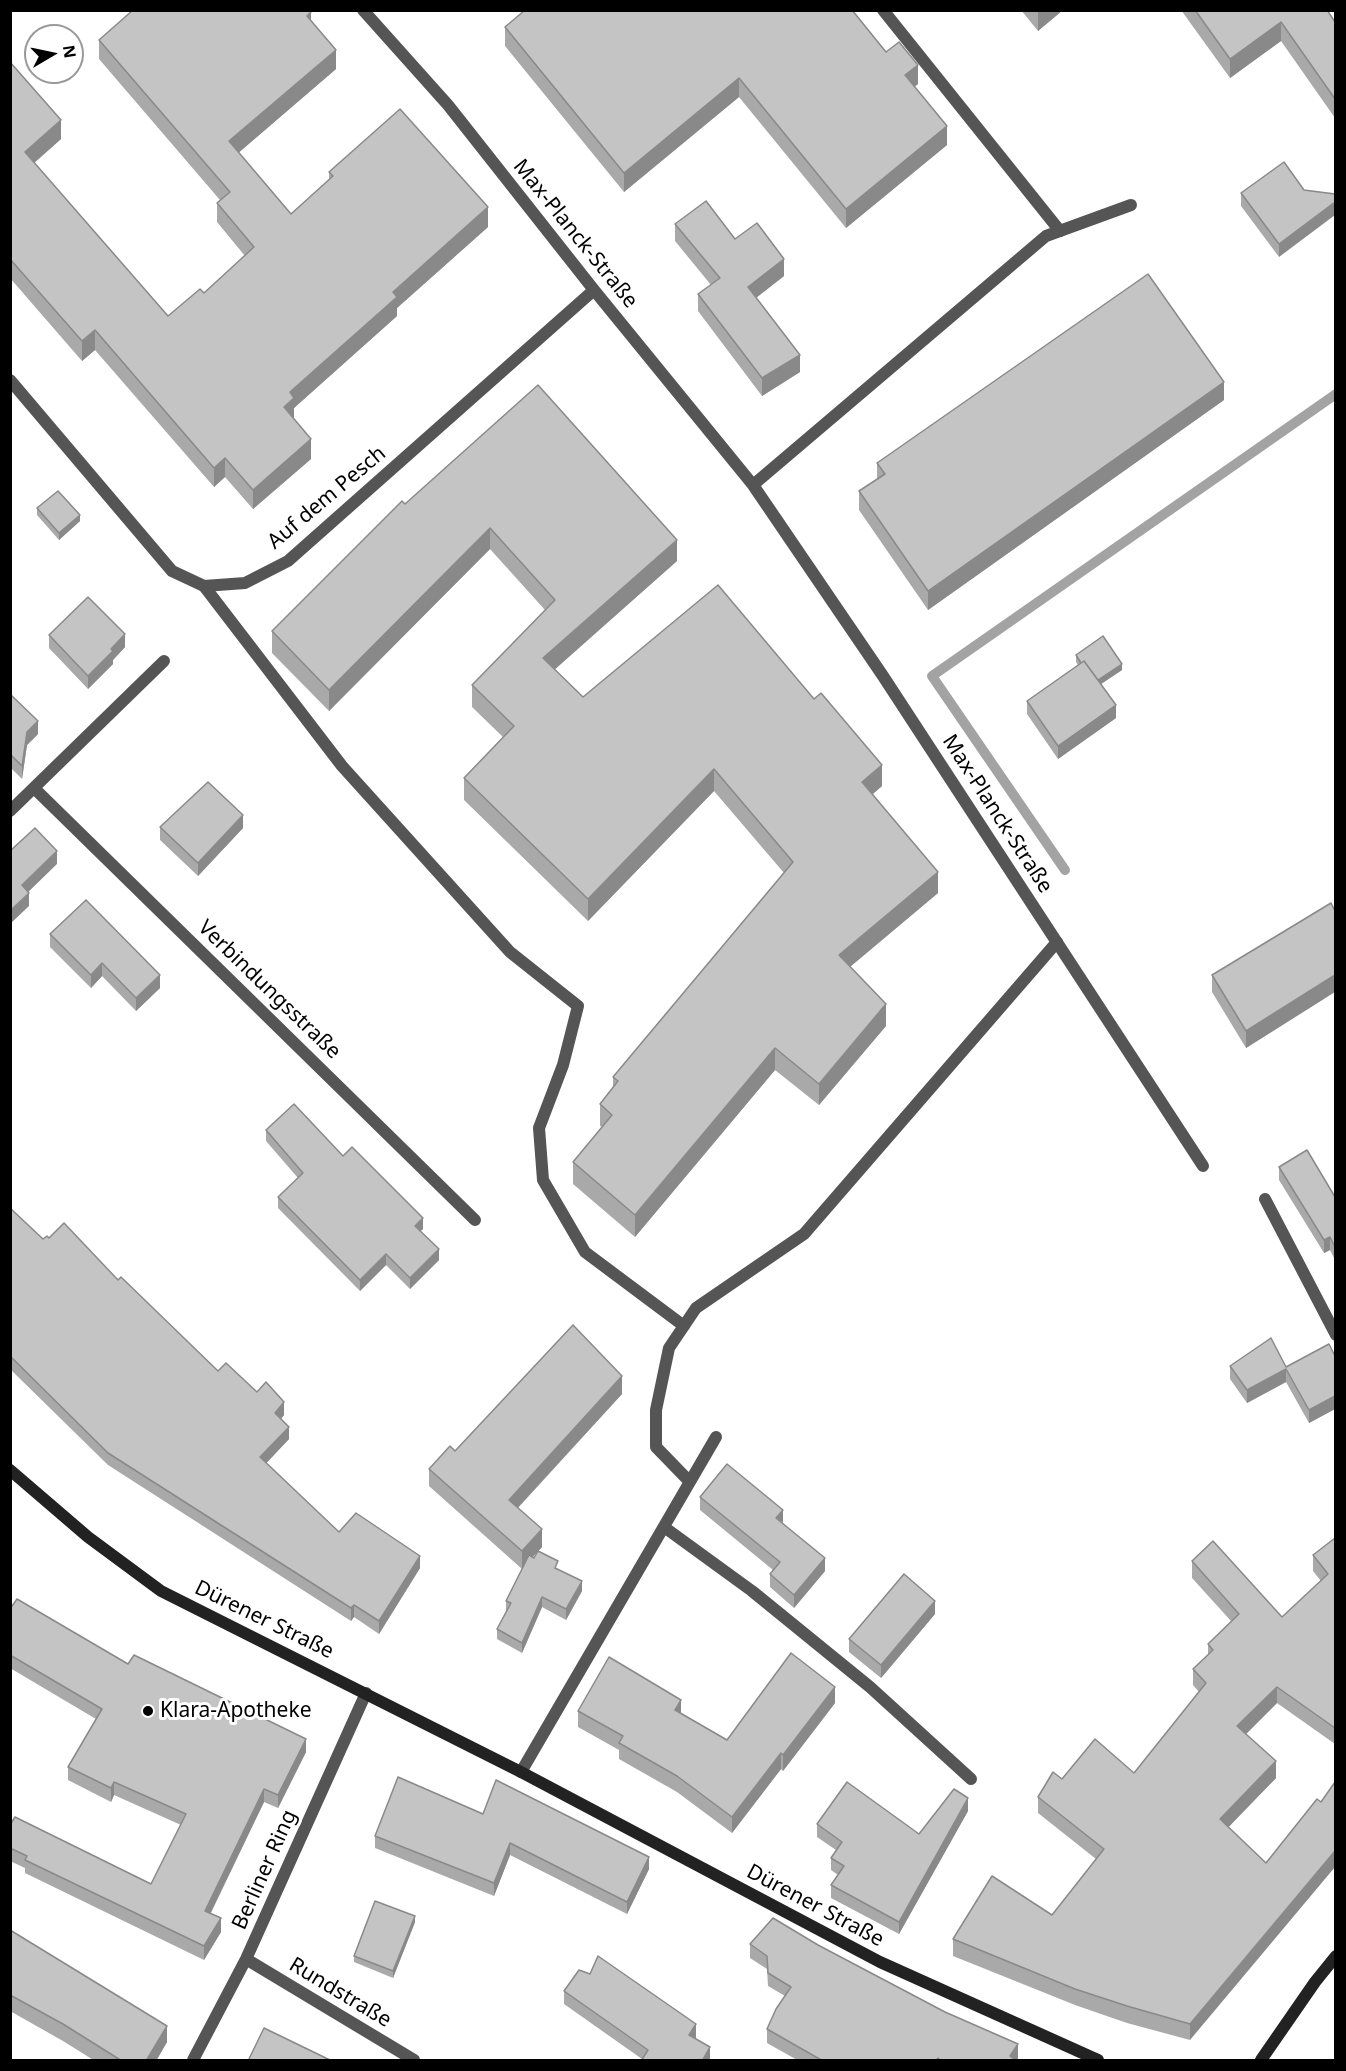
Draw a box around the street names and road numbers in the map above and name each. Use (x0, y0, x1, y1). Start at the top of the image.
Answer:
street label: Max-Planck-Straße (507, 155, 643, 313)
street label: Auf dem Pesch (263, 441, 391, 555)
street label: Max-Planck-Straße (936, 730, 1058, 898)
street label: Verbindungsstraße (192, 915, 346, 1065)
street label: Dürener Straße (190, 1575, 338, 1665)
street label: Berliner Ring (227, 1806, 303, 1934)
street label: Dürener Straße (742, 1859, 888, 1953)
street label: Rundstraße (284, 1953, 396, 2033)

